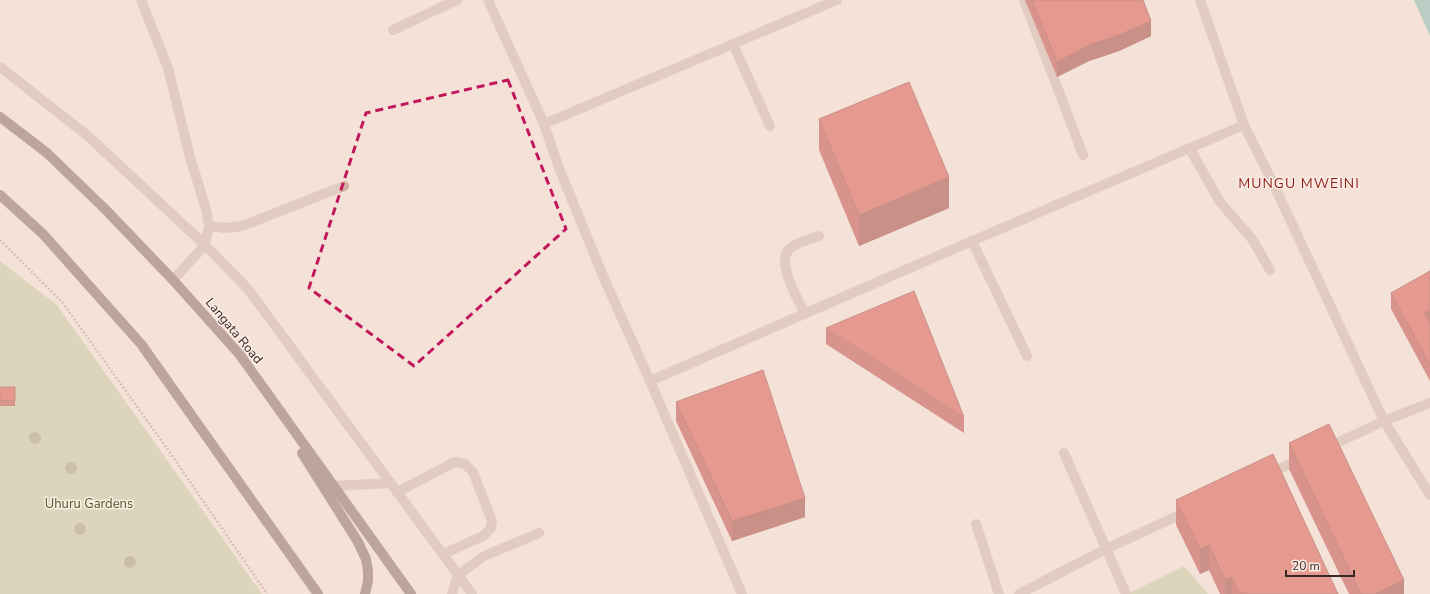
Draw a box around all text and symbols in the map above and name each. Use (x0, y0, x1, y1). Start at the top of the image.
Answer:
district label: MUNGU MWEINI (1238, 174, 1360, 193)
street label: Langata Road (201, 294, 267, 368)
park label: Uhuru Gardens (45, 495, 133, 513)
scale bar (1286, 552, 1354, 578)
text: 20 m (1292, 558, 1320, 574)

